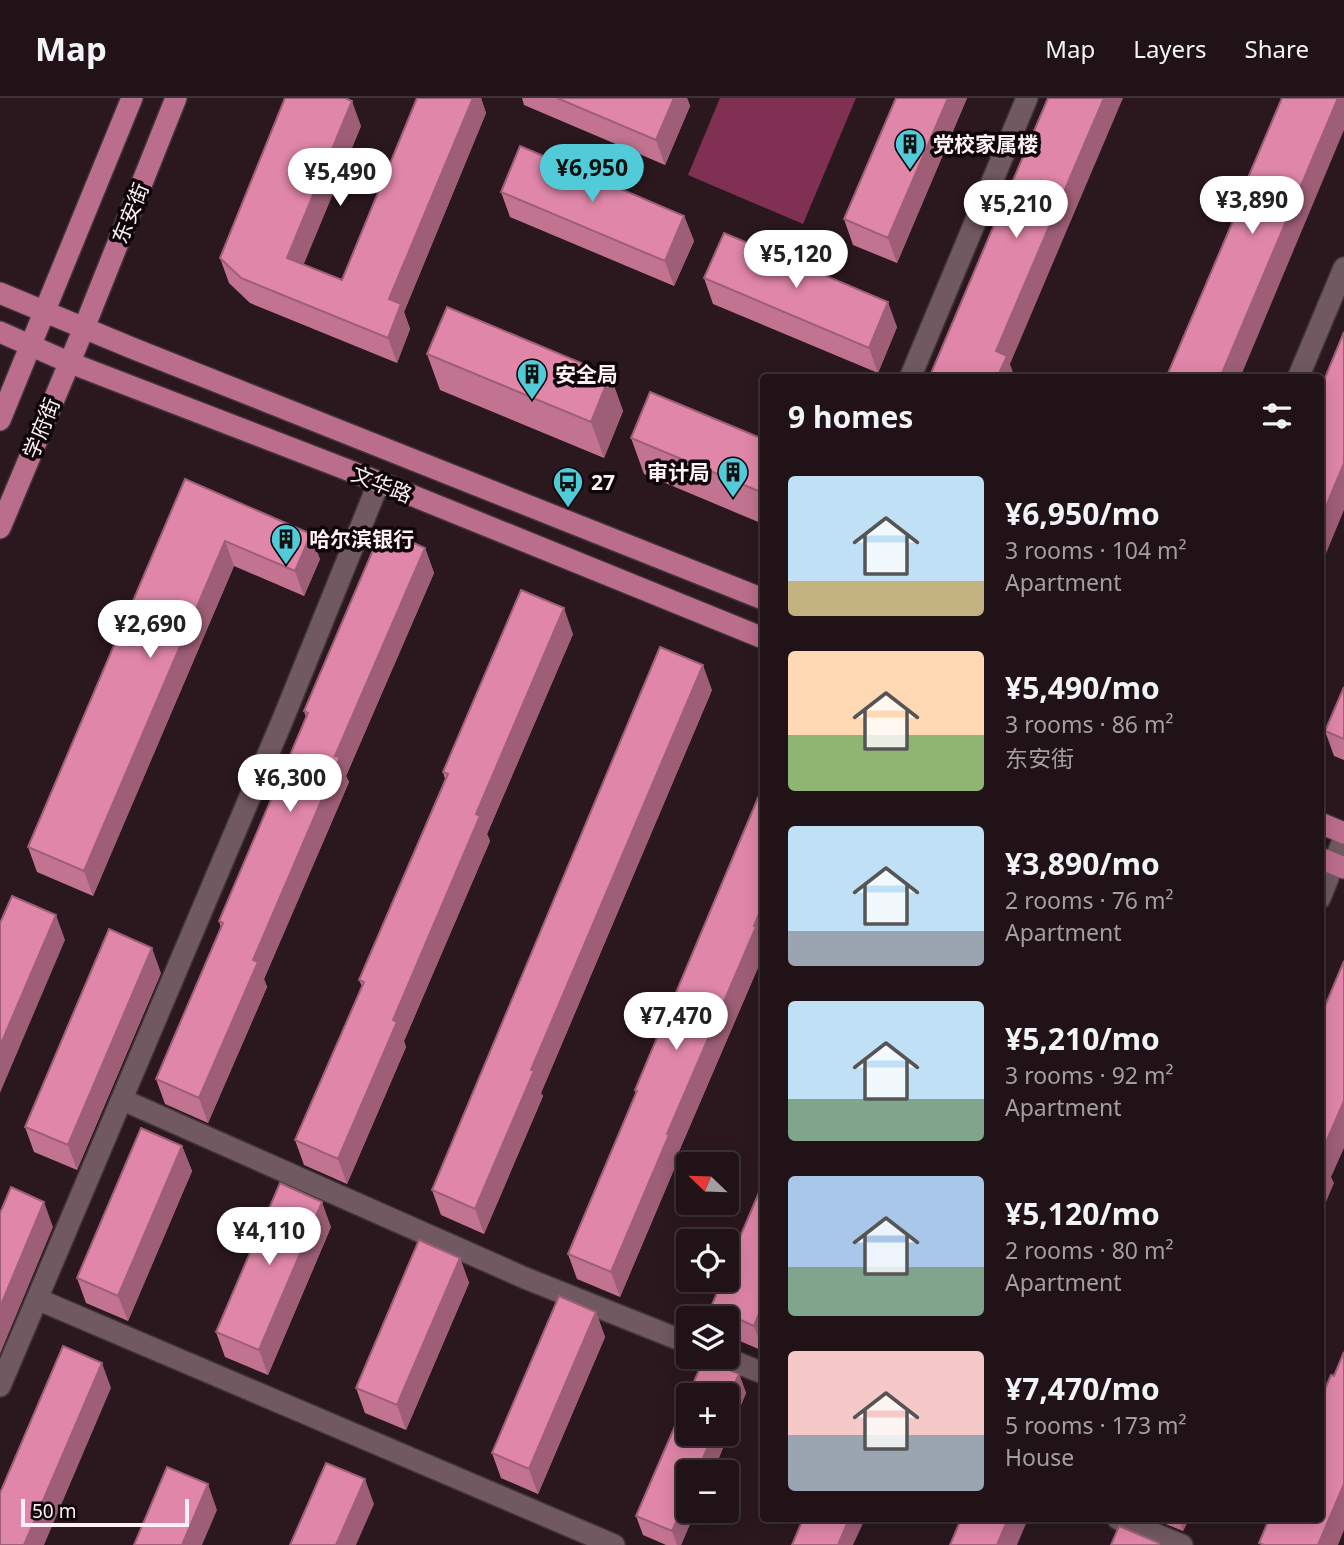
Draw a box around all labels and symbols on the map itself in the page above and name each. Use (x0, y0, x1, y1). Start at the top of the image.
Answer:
building icon: 党校家属楼 (893, 127, 927, 171)
place label: 党校家属楼 (933, 130, 1038, 158)
pin: ¥6,950 (535, 144, 649, 204)
pin: ¥5,490 (283, 148, 397, 208)
pin: ¥3,890 (1195, 176, 1309, 236)
street label: 东安街 (105, 179, 155, 247)
pin: ¥5,210 (959, 180, 1073, 240)
pin: ¥5,120 (739, 230, 853, 290)
building icon: 安全局 (515, 357, 549, 401)
place label: 安全局 (555, 360, 618, 388)
street label: 学府街 (16, 394, 66, 462)
building icon: 审计局 (716, 455, 750, 499)
place label: 审计局 (647, 458, 710, 486)
street label: 文华路 (348, 459, 416, 509)
bus stop icon: 27 (551, 465, 585, 509)
place label: 27 (591, 468, 615, 496)
building icon: 哈尔滨银行 (269, 522, 303, 566)
place label: 哈尔滨银行 (309, 525, 414, 553)
pin: ¥2,690 (93, 601, 207, 660)
pin: ¥6,300 (233, 754, 347, 814)
pin: ¥7,470 (619, 992, 733, 1052)
north arrow (676, 1152, 738, 1214)
pin: ¥4,110 (212, 1208, 326, 1267)
scale bar (21, 1496, 189, 1528)

